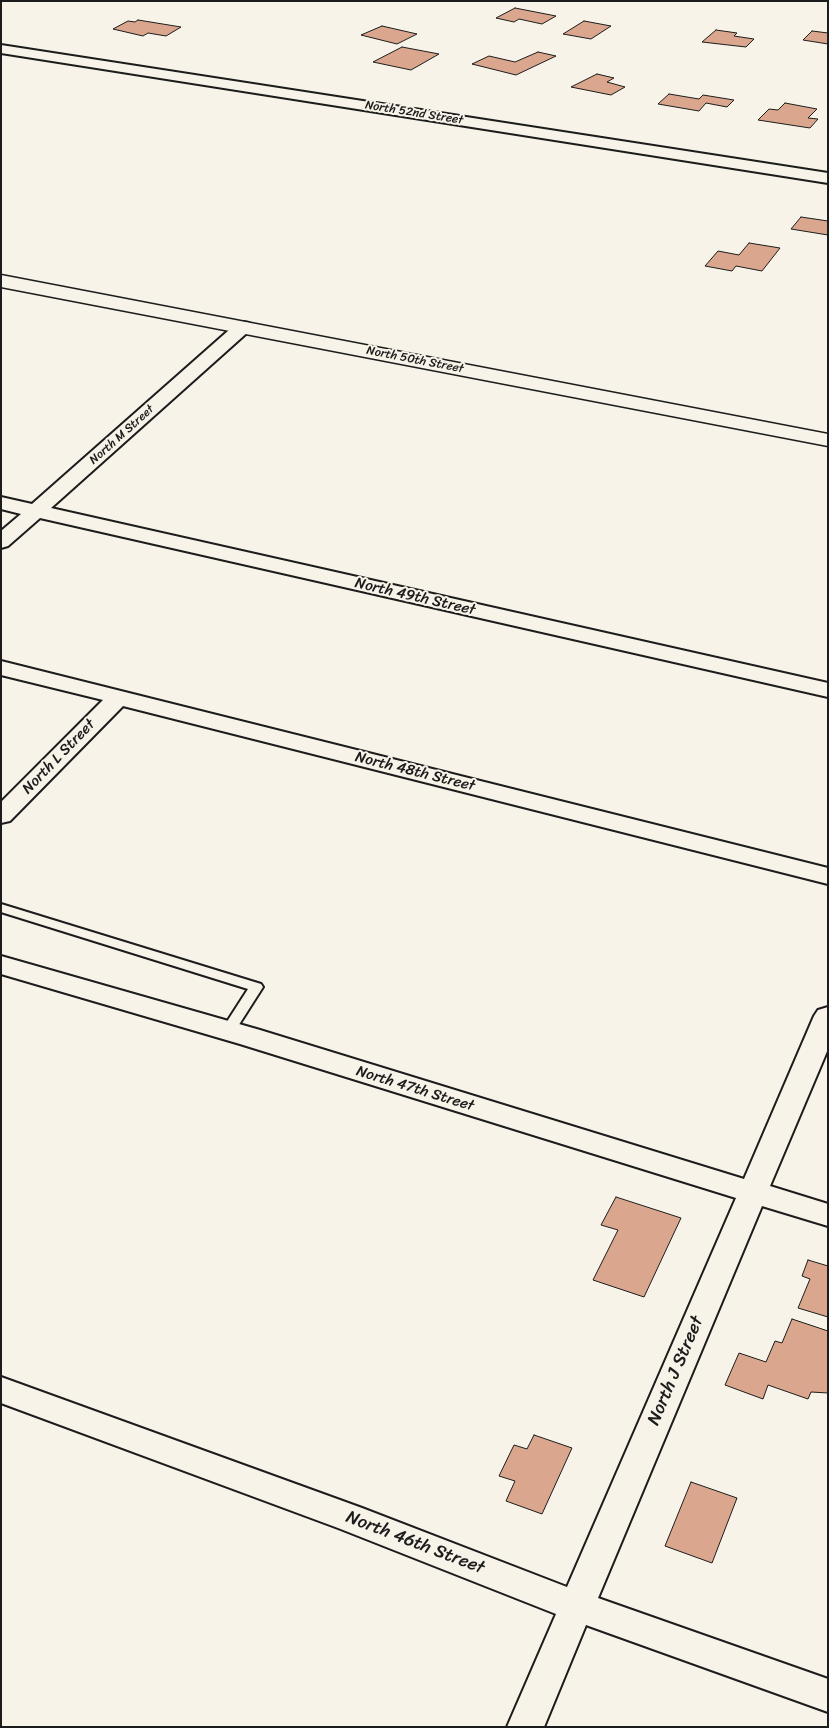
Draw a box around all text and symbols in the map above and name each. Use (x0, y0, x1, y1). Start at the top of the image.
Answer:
street label: North 52nd Street (364, 98, 464, 128)
street label: North 50th Street (365, 344, 465, 376)
street label: North M Street (87, 402, 157, 468)
street label: North 49th Street (353, 574, 477, 620)
street label: North L Street (19, 716, 99, 798)
street label: North 48th Street (353, 748, 477, 796)
street label: North 47th Street (354, 1063, 476, 1115)
street label: North J Street (643, 1313, 709, 1429)
street label: North 46th Street (343, 1507, 487, 1579)

